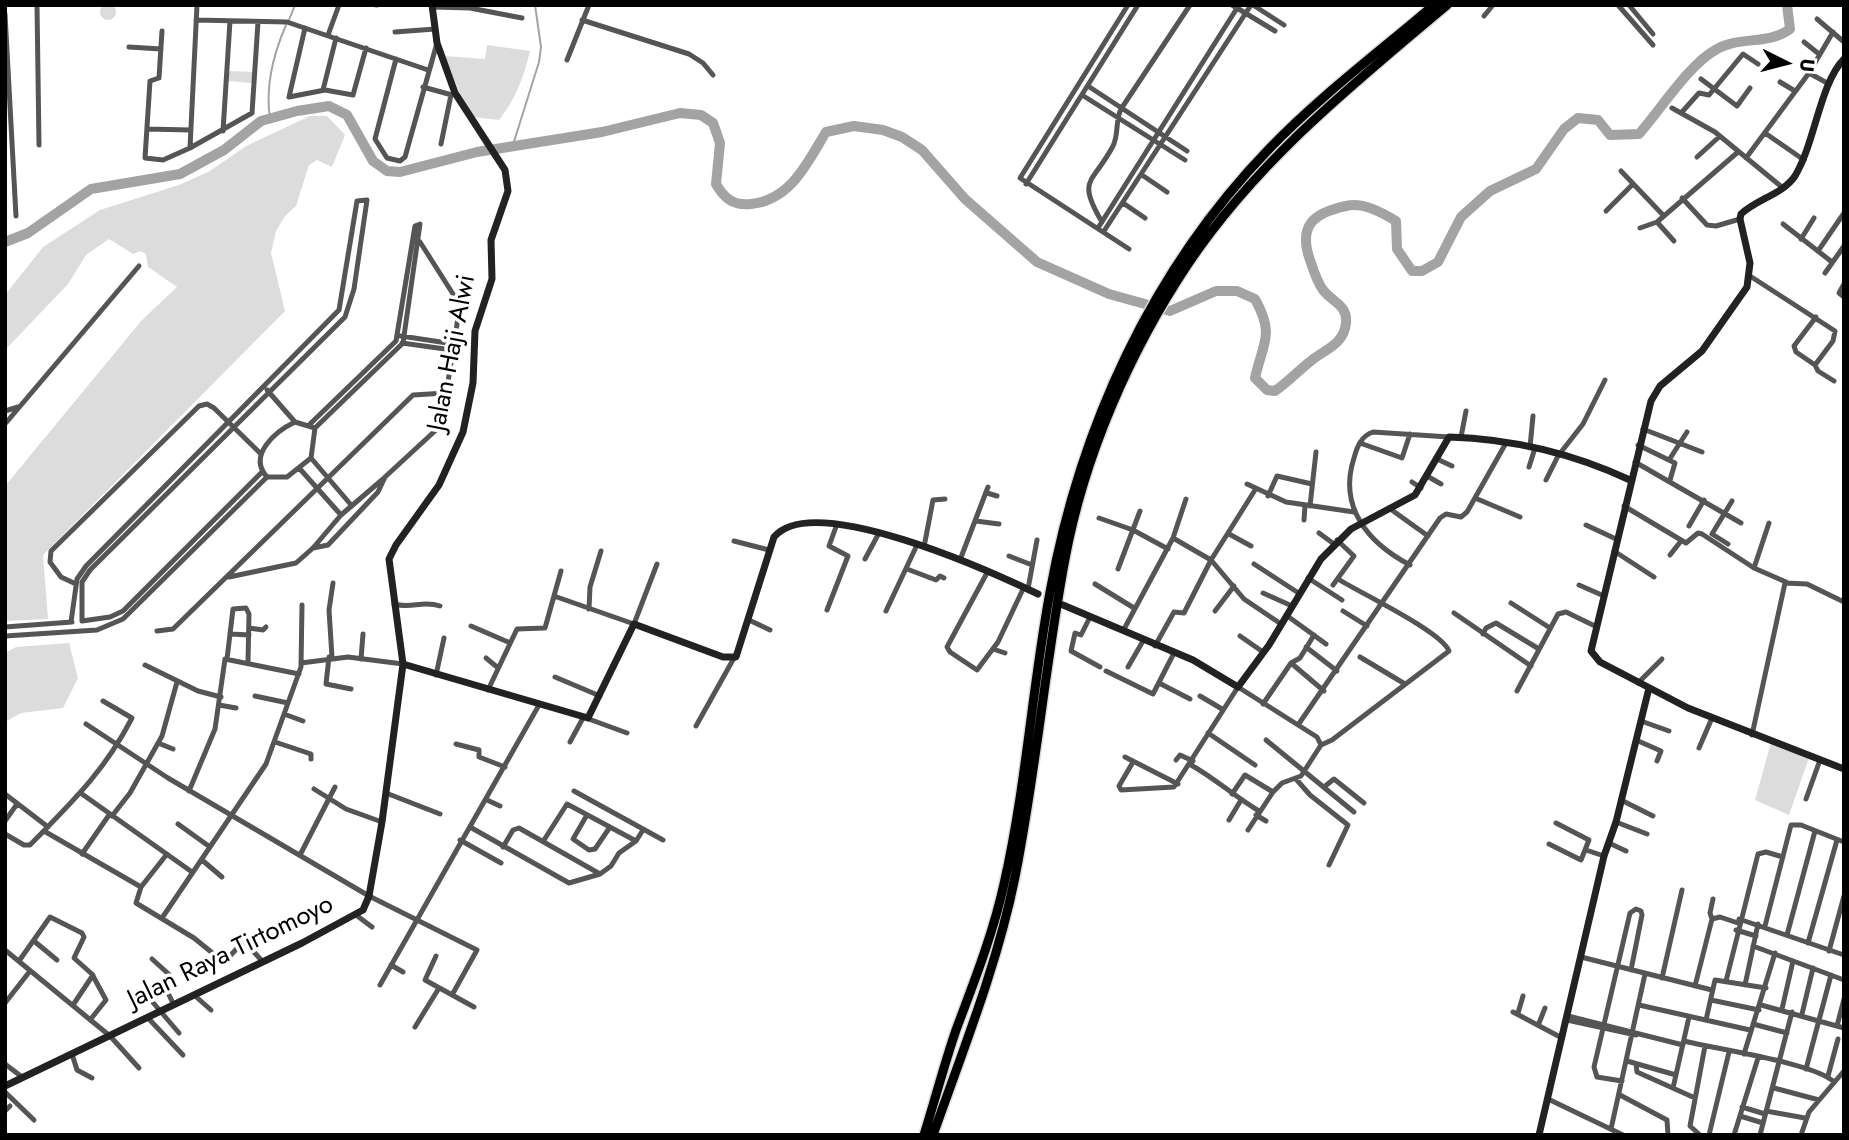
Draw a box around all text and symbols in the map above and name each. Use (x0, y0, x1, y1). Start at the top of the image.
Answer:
north arrow (1751, 28, 1821, 98)
text: U (1793, 57, 1822, 73)
street label: Jalan Haji Alwi (423, 272, 483, 434)
street label: Jalan Raya Tirtomoyo (123, 890, 339, 1016)

